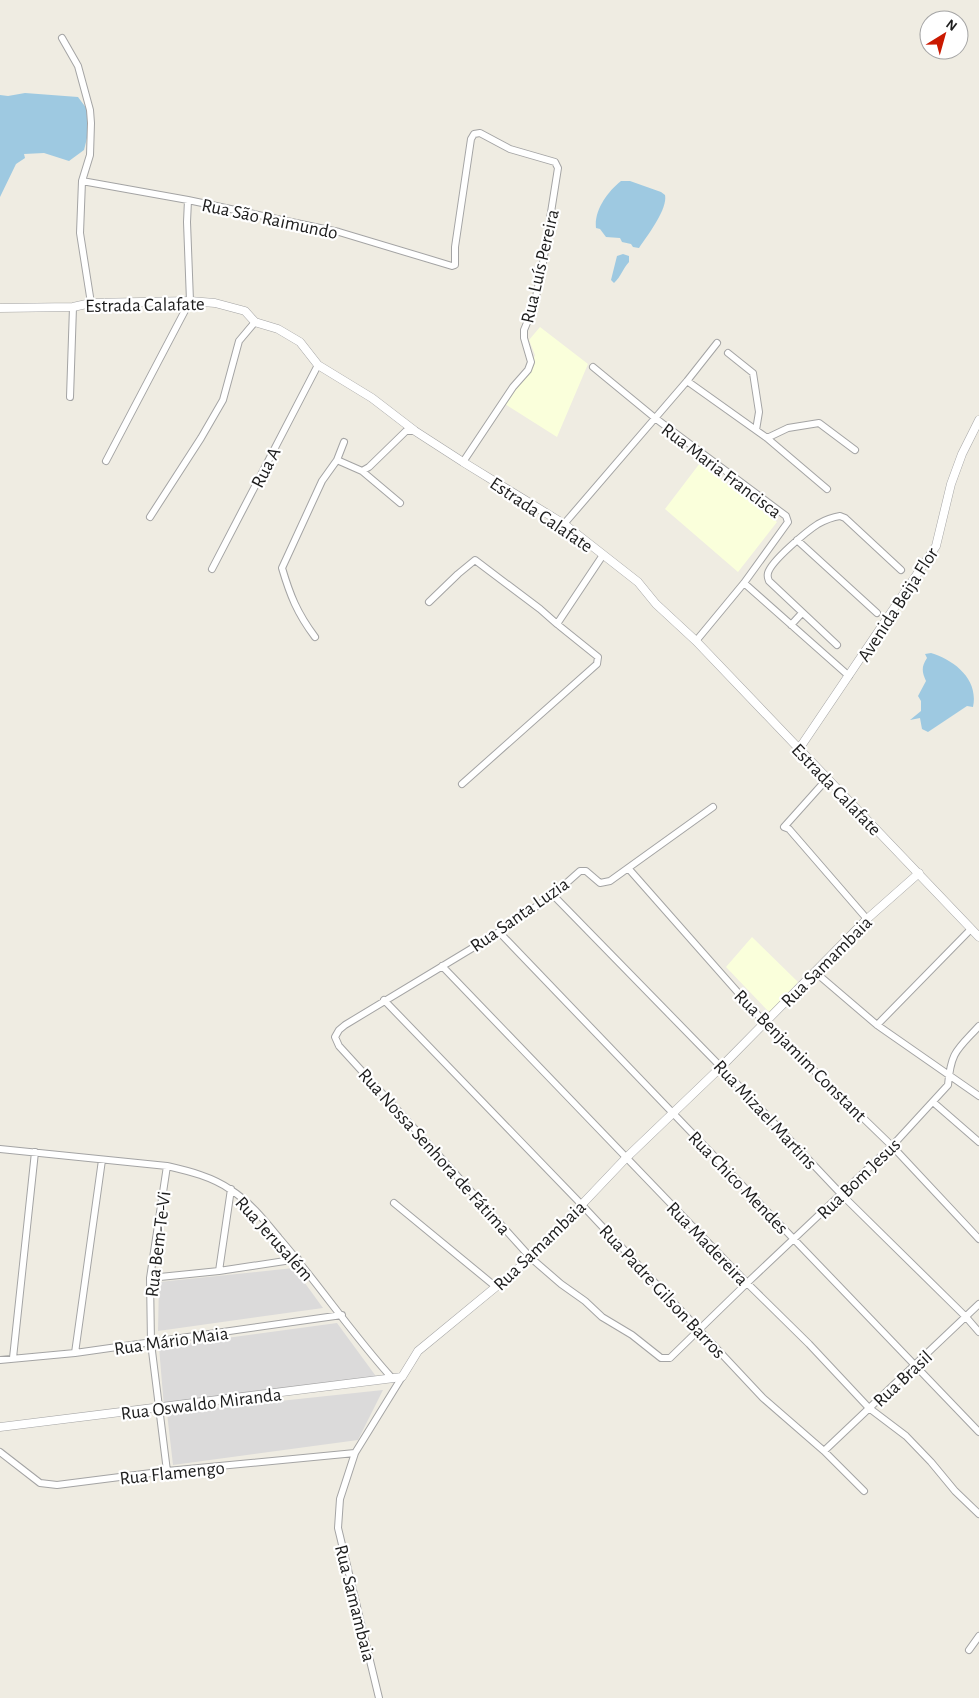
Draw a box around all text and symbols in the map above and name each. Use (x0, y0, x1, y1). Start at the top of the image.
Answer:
north arrow (919, 10, 969, 60)
text: N (943, 17, 959, 34)
street label: Rua São Raimundo (200, 196, 340, 243)
street label: Rua Luís Pereira (518, 207, 563, 325)
street label: Estrada Calafate (85, 295, 205, 316)
street label: Rua Maria Francisca (658, 420, 785, 522)
street label: Rua A (248, 444, 285, 491)
street label: Estrada Calafate (486, 474, 596, 557)
street label: Avenida Beija Flor (854, 544, 942, 665)
street label: Estrada Calafate (788, 740, 884, 840)
street label: Rua Santa Luzia (467, 874, 573, 956)
street label: Rua Samambaia (778, 913, 876, 1011)
street label: Rua Benjamim Constant (730, 986, 870, 1126)
street label: Rua Mizael Martins (710, 1057, 820, 1173)
street label: Rua Nossa Senhora de Fátima (354, 1065, 514, 1239)
street label: Rua Chico Mendes (684, 1128, 792, 1238)
street label: Rua Bom Jesus (814, 1135, 904, 1223)
street label: Rua Bem-Te-Vi (143, 1190, 174, 1298)
street label: Rua Jerusalém (231, 1193, 317, 1285)
street label: Rua Samambaia (490, 1197, 590, 1295)
street label: Rua Madereira (663, 1199, 751, 1290)
street label: Rua Padre Gilson Barros (595, 1222, 729, 1362)
street label: Rua Mário Maia (113, 1324, 230, 1359)
street label: Rua Brasil (870, 1347, 936, 1411)
street label: Rua Oswaldo Miranda (120, 1385, 283, 1424)
street label: Rua Flamengo (119, 1459, 226, 1488)
street label: Rua Samambaia (331, 1543, 378, 1664)

